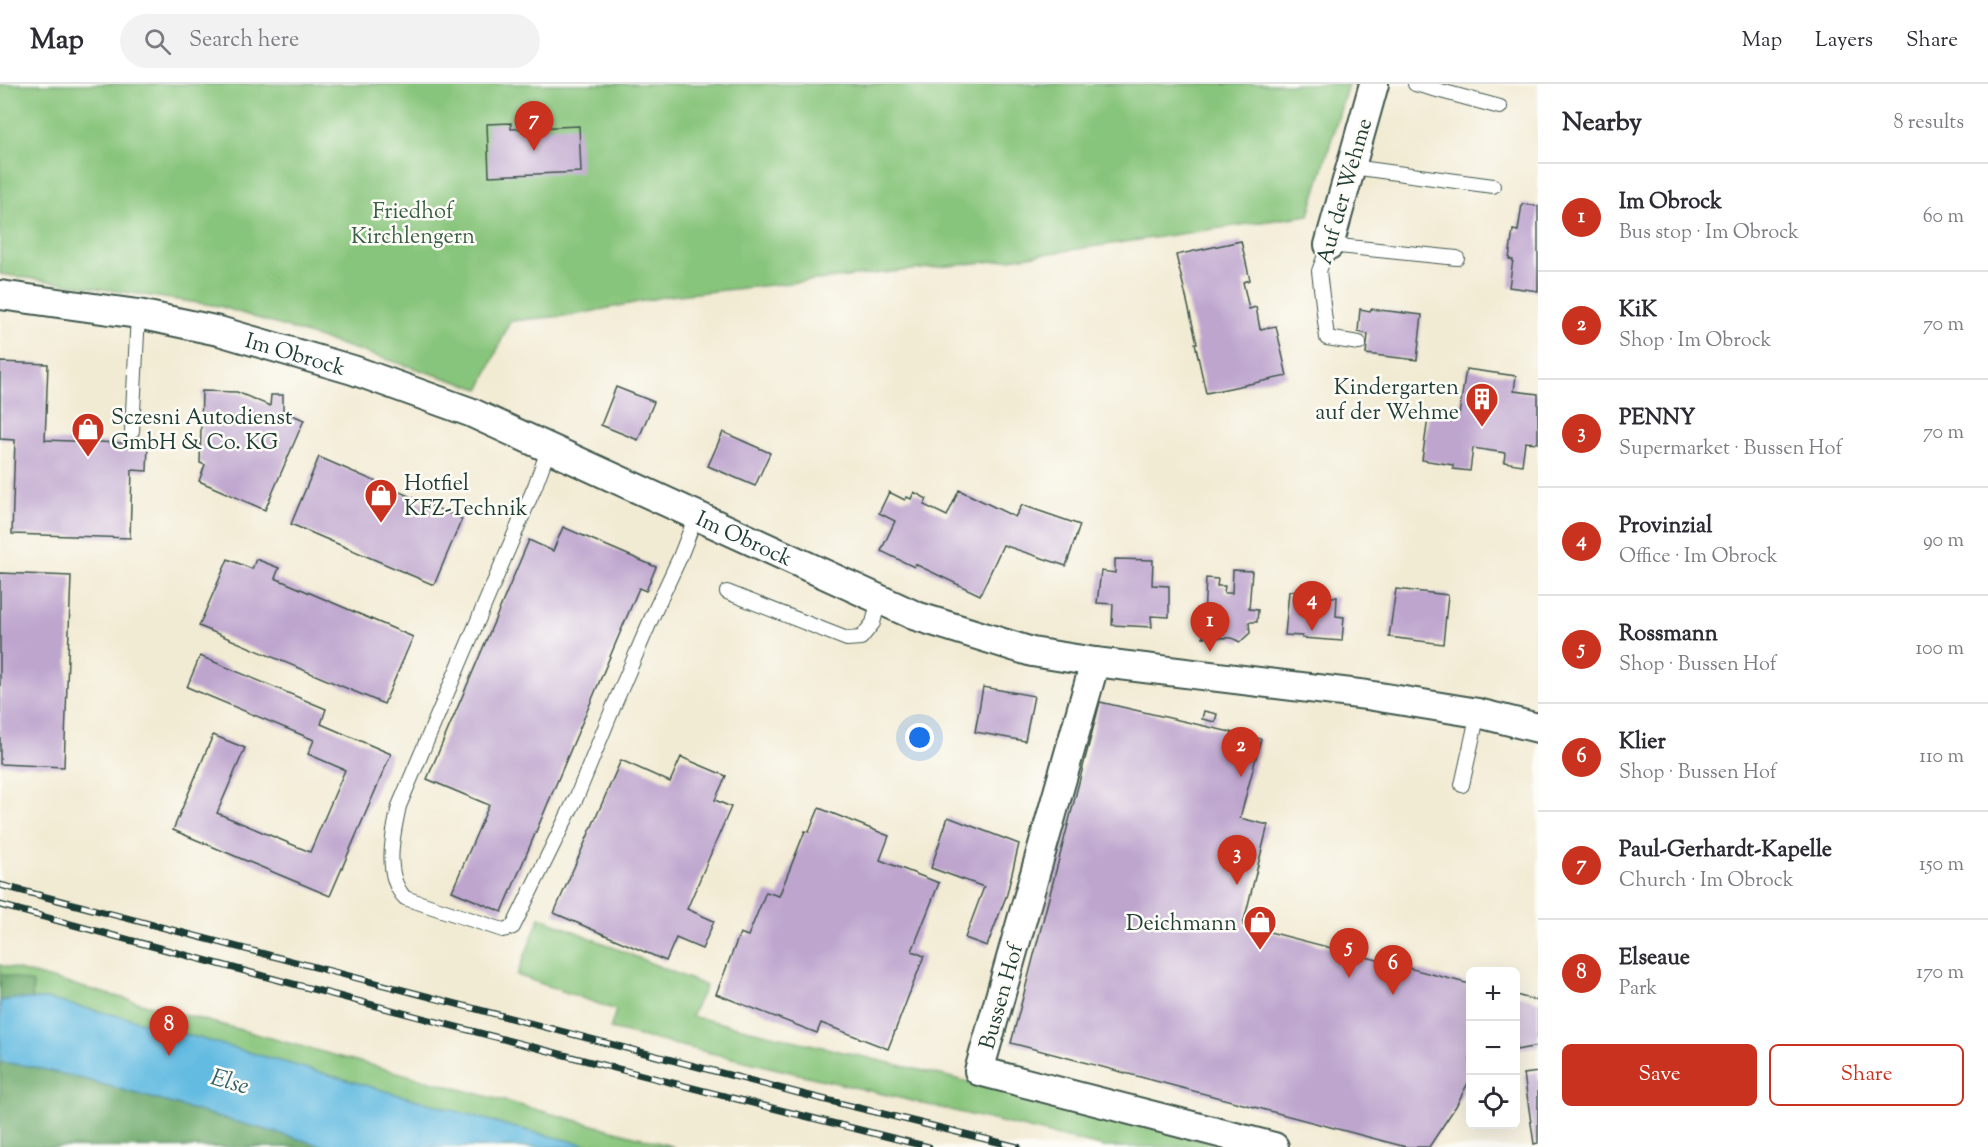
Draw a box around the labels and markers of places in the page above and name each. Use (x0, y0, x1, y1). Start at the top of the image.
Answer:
pin: 7 (514, 101, 554, 151)
place label: Kindergarten auf der Wehme (1315, 373, 1459, 430)
building icon: Kindergarten auf der Wehme (1464, 381, 1500, 428)
place label: Sczesni Autodienst GmbH & Co. KG (111, 403, 293, 460)
shop icon: Sczesni Autodienst GmbH & Co. KG (70, 411, 106, 458)
place label: Hotfiel KFZ-Technik (404, 469, 528, 526)
shop icon: Hotfiel KFZ-Technik (363, 477, 399, 524)
pin: 4 (1292, 582, 1332, 631)
pin: 1 (1190, 602, 1230, 652)
pin: 2 (1222, 728, 1260, 777)
pin: 3 (1218, 836, 1256, 885)
shop icon: Deichmann (1242, 904, 1278, 951)
place label: Deichmann (1126, 909, 1237, 941)
pin: 5 (1330, 928, 1368, 978)
pin: 6 (1374, 946, 1412, 995)
pin: 8 (150, 1006, 188, 1056)

